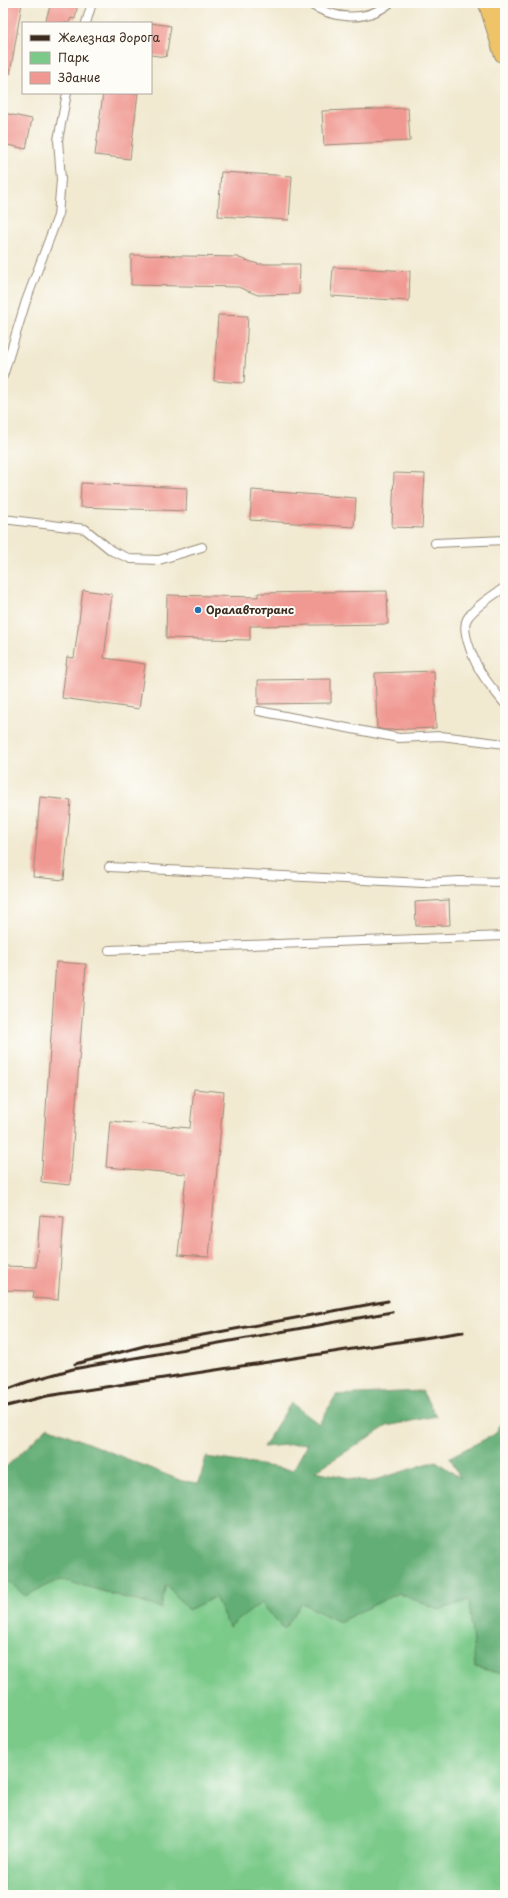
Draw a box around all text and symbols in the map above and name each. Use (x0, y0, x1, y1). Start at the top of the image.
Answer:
legend (22, 22, 152, 94)
text: Железная дорога (58, 28, 161, 46)
text: Парк (58, 48, 90, 66)
text: Здание (58, 68, 100, 86)
place label: Оралавтотранс (206, 601, 294, 618)
marker: Оралавтотранс (193, 605, 203, 615)

